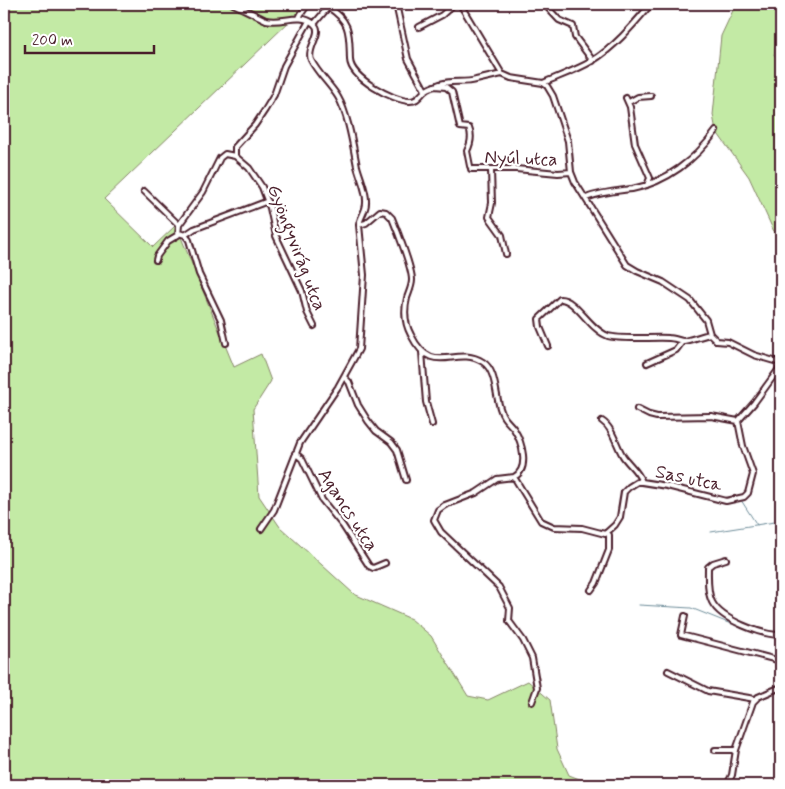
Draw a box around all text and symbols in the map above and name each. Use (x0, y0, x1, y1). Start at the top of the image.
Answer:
scale bar (25, 22, 154, 54)
text: 200 m (32, 31, 73, 51)
street label: Nyúl utca (484, 145, 558, 172)
street label: Gyöngyvirág utca (258, 181, 332, 315)
street label: Sas utca (653, 459, 725, 498)
street label: Agancs utca (311, 464, 384, 557)

